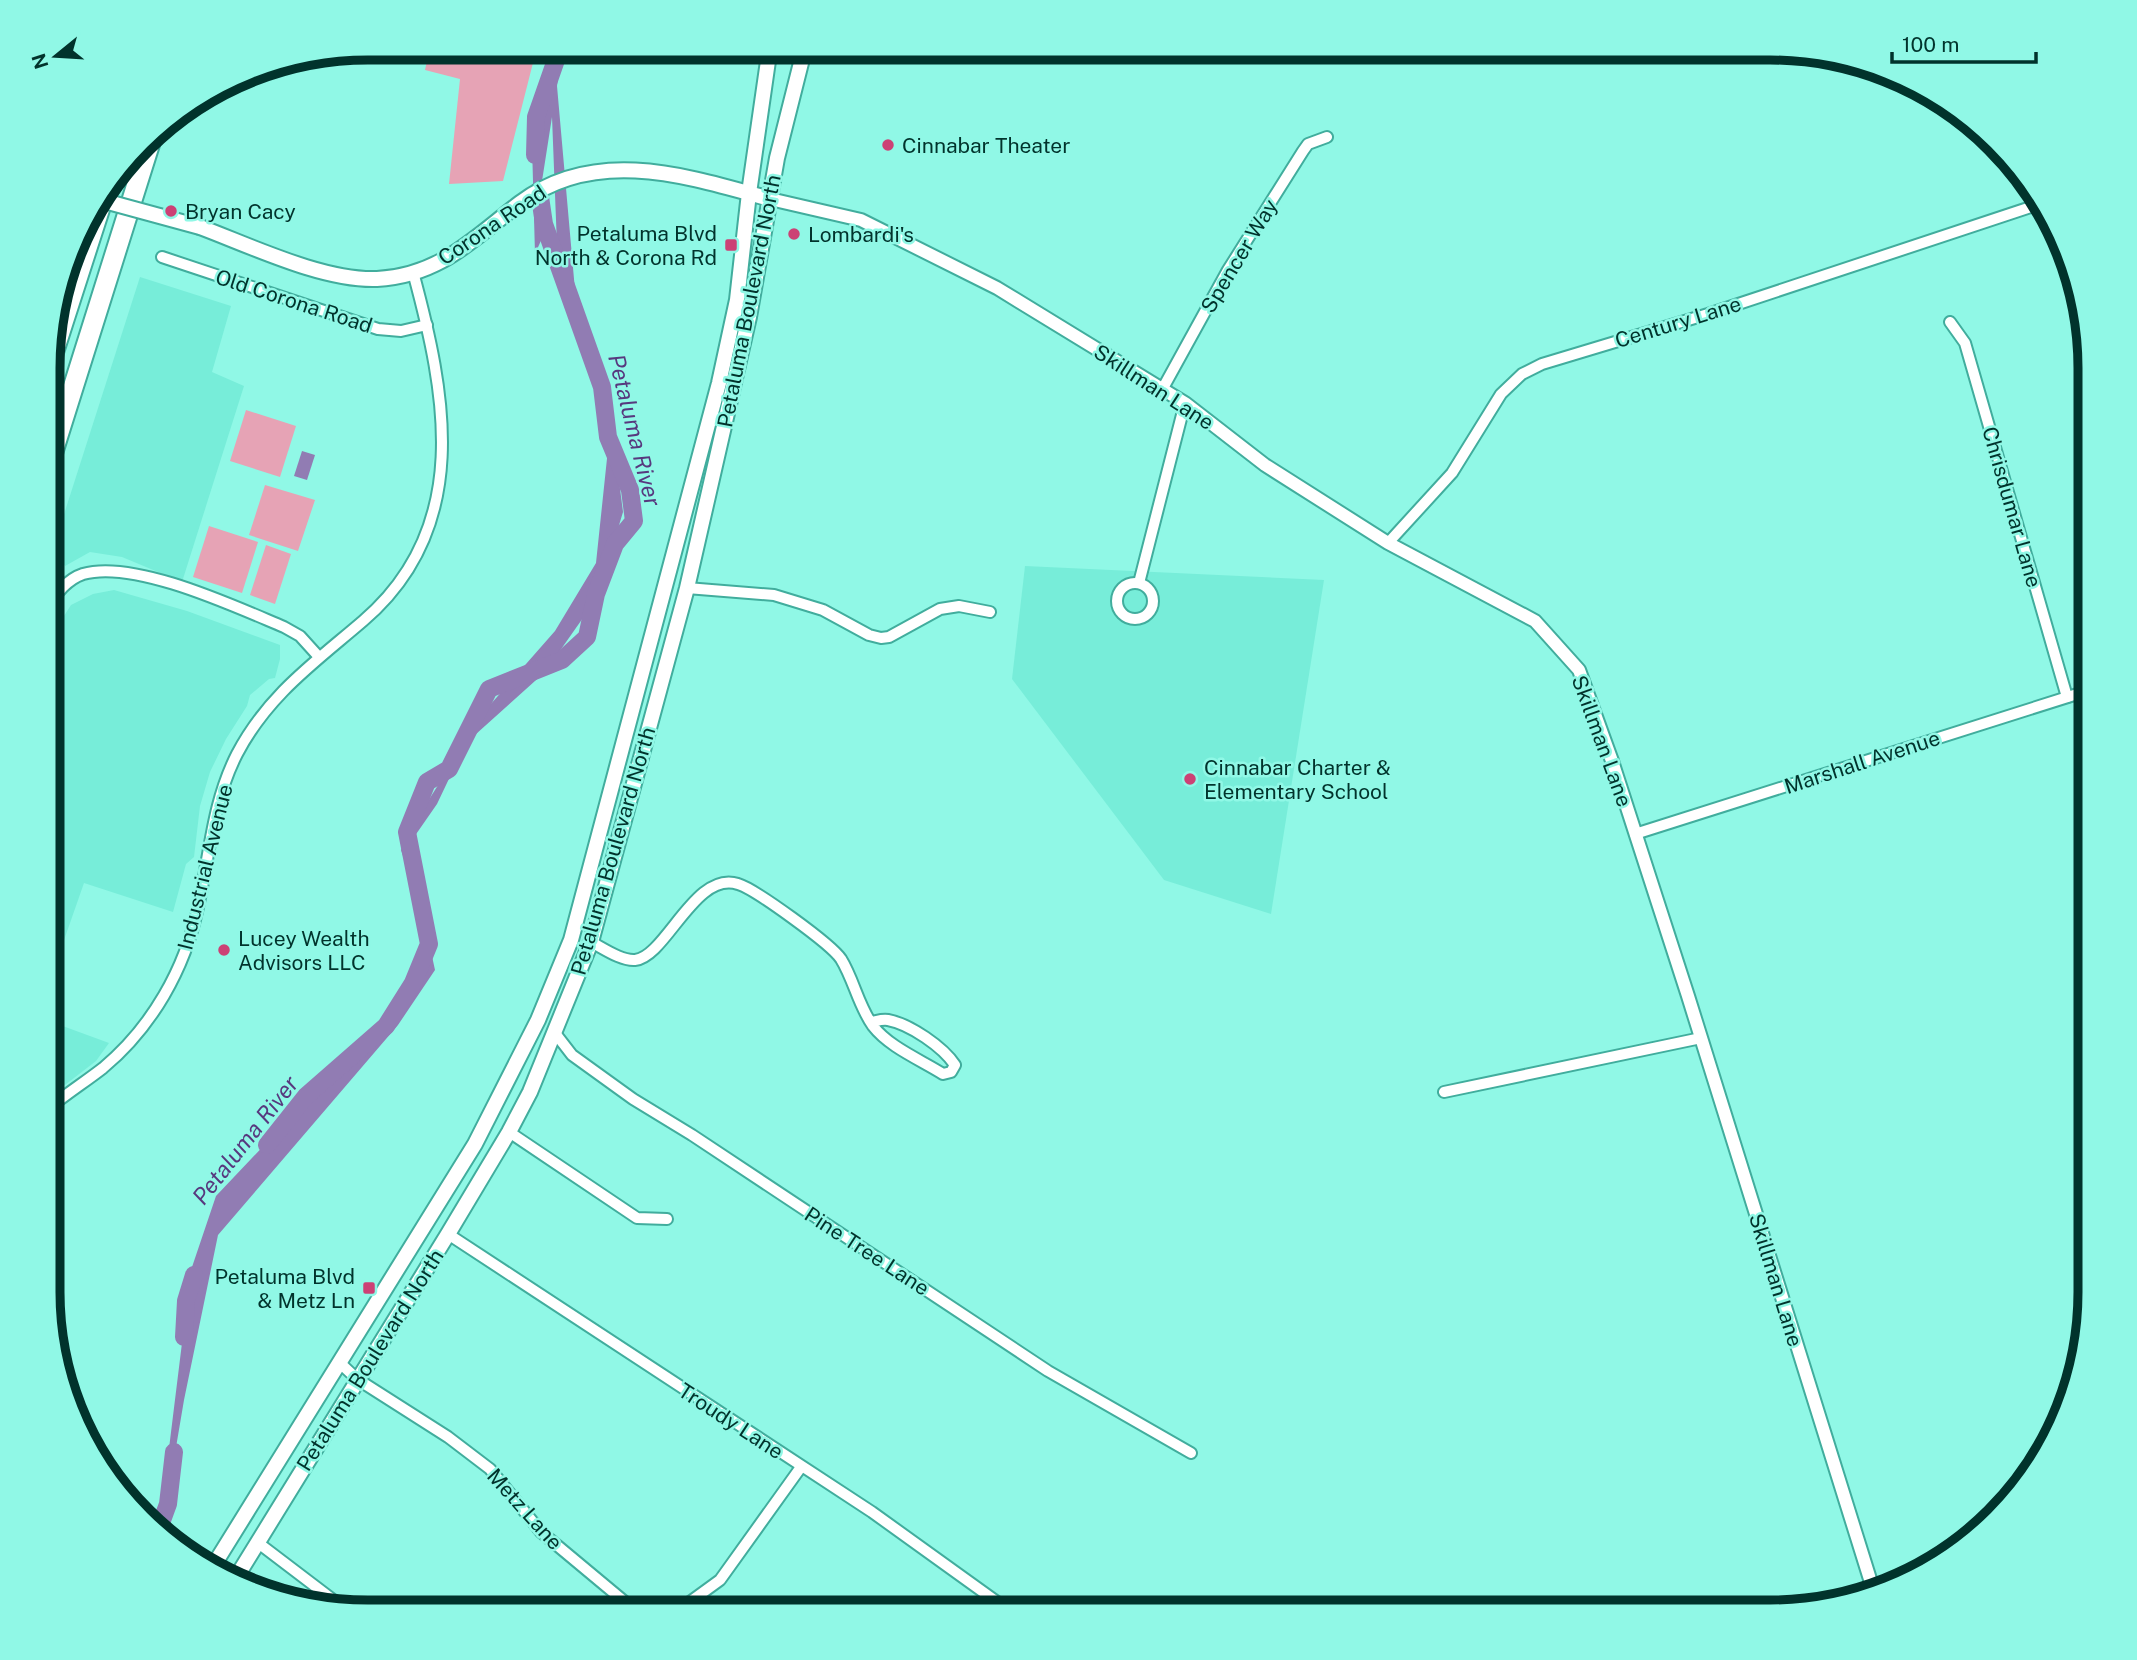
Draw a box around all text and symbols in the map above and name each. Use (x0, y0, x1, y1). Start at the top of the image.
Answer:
north arrow (21, 21, 91, 91)
scale bar (1892, 21, 2036, 65)
text: 100 m (1902, 32, 1959, 57)
text: N (27, 51, 53, 72)
place label: Cinnabar Theater (902, 133, 1070, 158)
marker: Cinnabar Theater (880, 137, 896, 153)
street label: Petaluma Boulevard North (712, 173, 786, 429)
street label: Corona Road (433, 180, 551, 270)
street label: Spencer Way (1195, 195, 1283, 317)
place label: Bryan Cacy (185, 199, 296, 224)
marker: Bryan Cacy (163, 203, 179, 219)
place label: Petaluma Blvd North & Corona Rd (535, 221, 717, 270)
place label: Lombardi's (808, 222, 914, 247)
marker: Lombardi's (786, 226, 802, 242)
marker: Petaluma Blvd North & Corona Rd (723, 237, 739, 253)
street label: Old Corona Road (212, 264, 376, 338)
street label: Century Lane (1612, 291, 1744, 353)
street label: Skillman Lane (1089, 339, 1219, 435)
water label: Petaluma River (603, 351, 667, 509)
street label: Chrisdumar Lane (1977, 424, 2047, 590)
street label: Skillman Lane (1567, 672, 1637, 810)
street label: Petaluma Boulevard North (566, 724, 660, 978)
street label: Marshall Avenue (1781, 725, 1943, 799)
place label: Cinnabar Charter & Elementary School (1204, 755, 1391, 804)
marker: Cinnabar Charter & Elementary School (1182, 771, 1198, 787)
street label: Industrial Avenue (172, 782, 238, 952)
place label: Lucey Wealth Advisors LLC (238, 926, 370, 975)
marker: Lucey Wealth Advisors LLC (216, 942, 232, 958)
water label: Petaluma River (186, 1070, 304, 1210)
street label: Pine Tree Lane (800, 1201, 934, 1301)
street label: Skillman Lane (1744, 1210, 1808, 1350)
street label: Petaluma Boulevard North (291, 1245, 449, 1475)
place label: Petaluma Blvd & Metz Ln (215, 1264, 355, 1313)
marker: Petaluma Blvd & Metz Ln (361, 1280, 377, 1296)
street label: Troudy Lane (674, 1378, 788, 1464)
street label: Metz Lane (482, 1463, 568, 1555)

